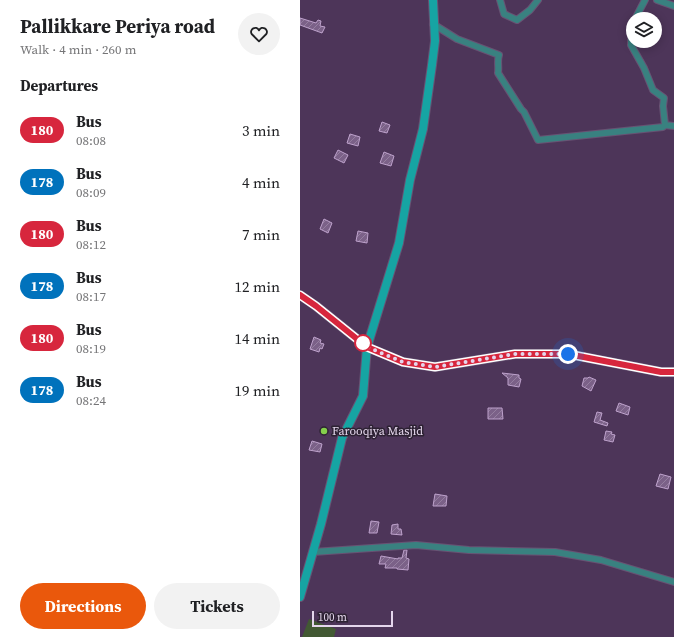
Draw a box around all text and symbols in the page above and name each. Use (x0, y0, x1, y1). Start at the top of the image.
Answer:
map controls (626, 12, 662, 48)
button: layers (626, 12, 662, 48)
text: Pallikkare Periya road (20, 13, 215, 39)
button: heart (238, 13, 280, 55)
text: Walk · 4 min · 260 m (20, 41, 136, 58)
text: Departures (20, 75, 98, 96)
text: Bus (76, 111, 102, 132)
text: 180 (31, 120, 53, 140)
text: 3 min (242, 120, 280, 141)
text: 08:08 (76, 132, 106, 149)
text: Bus (76, 163, 102, 184)
text: 178 (31, 172, 53, 192)
text: 4 min (242, 172, 280, 193)
text: 08:09 (76, 184, 106, 201)
text: Bus (76, 215, 102, 236)
text: 180 (31, 224, 53, 244)
text: 7 min (242, 224, 280, 245)
text: 08:12 (76, 236, 106, 253)
text: Bus (76, 267, 102, 288)
text: 178 (31, 276, 53, 296)
text: 12 min (234, 276, 280, 297)
text: 08:17 (76, 288, 106, 305)
text: Bus (76, 319, 102, 340)
text: 180 (31, 328, 53, 348)
text: 14 min (234, 328, 280, 349)
unlabelled marker (354, 334, 372, 352)
text: 08:19 (76, 340, 106, 357)
your location (558, 344, 578, 364)
text: Bus (76, 371, 102, 392)
text: 178 (31, 380, 53, 400)
text: 19 min (234, 380, 280, 401)
text: 08:24 (76, 392, 106, 409)
place label: Farooqiya Masjid (332, 423, 423, 439)
marker: Farooqiya Masjid (319, 426, 329, 436)
button: Directions (20, 583, 146, 629)
button: Tickets (154, 583, 280, 629)
scale bar (312, 609, 393, 628)
text: 100 m (318, 610, 347, 625)

